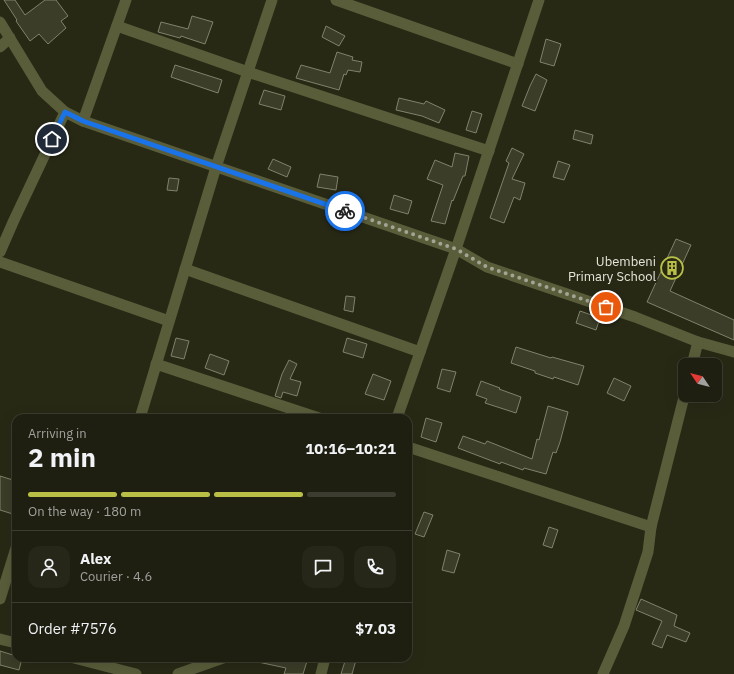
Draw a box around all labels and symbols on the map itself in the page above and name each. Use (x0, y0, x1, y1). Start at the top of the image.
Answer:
pin (35, 122, 69, 156)
courier (325, 191, 365, 231)
place label: Ubembeni Primary School (568, 253, 656, 285)
building icon: Ubembeni Primary School (659, 255, 685, 281)
pin (589, 290, 623, 324)
north arrow (678, 358, 722, 402)

